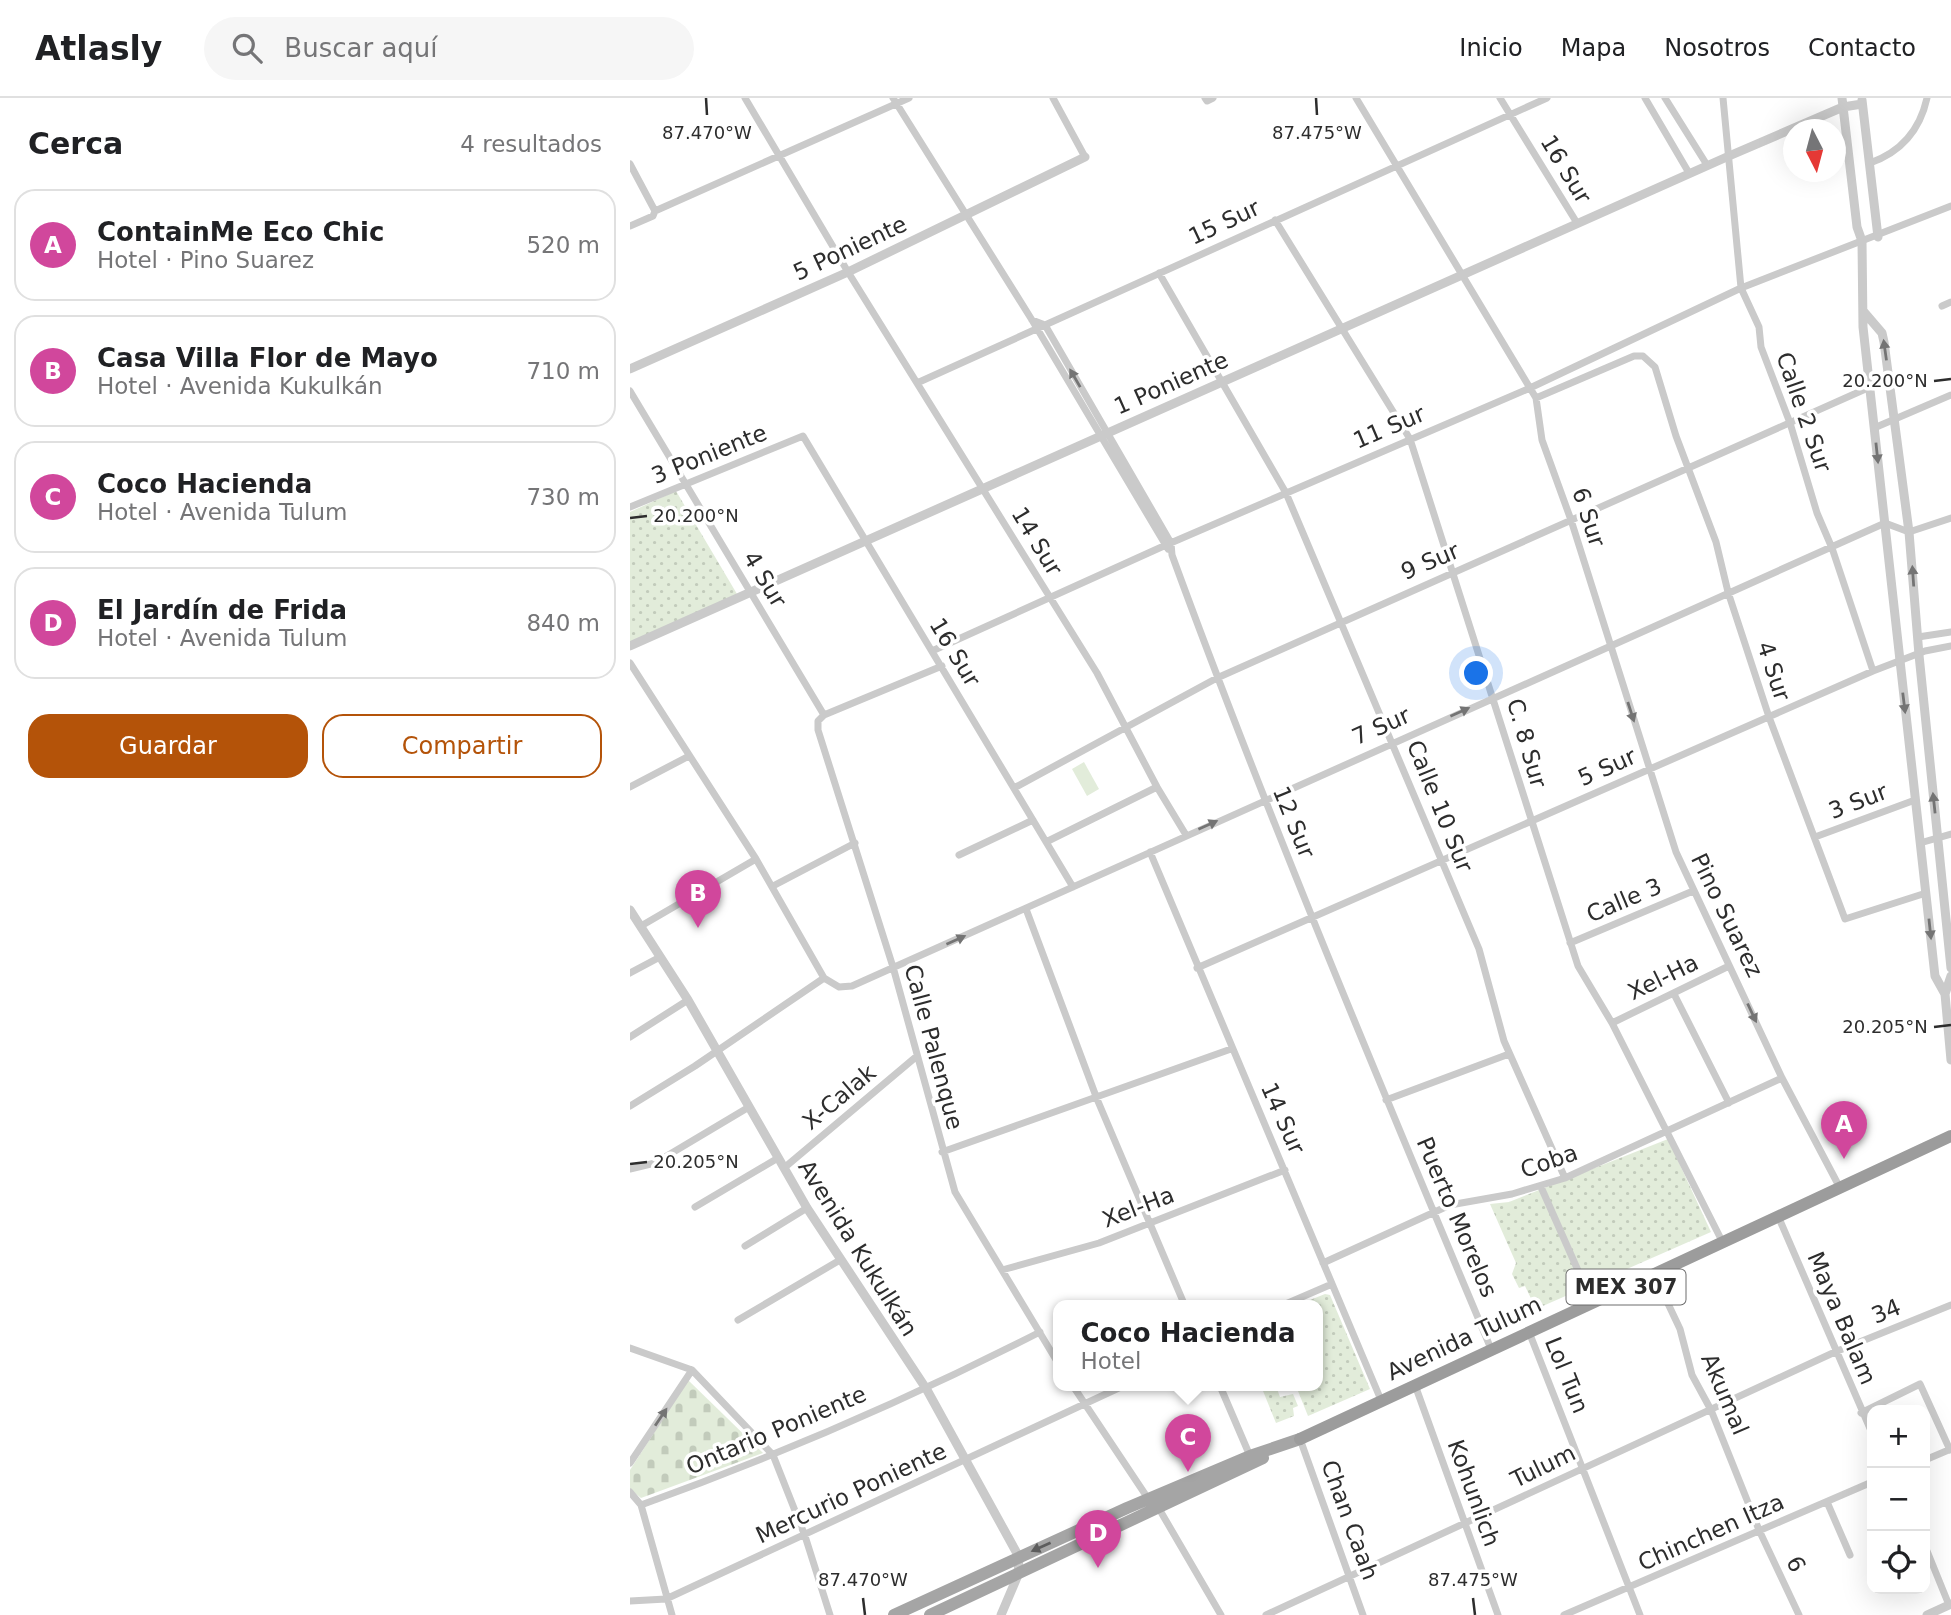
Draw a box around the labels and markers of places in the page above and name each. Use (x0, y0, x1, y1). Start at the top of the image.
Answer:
pin: B (675, 870, 721, 928)
pin: A (1821, 1101, 1867, 1159)
pin: C (1165, 1414, 1211, 1472)
pin: D (1075, 1510, 1121, 1568)

